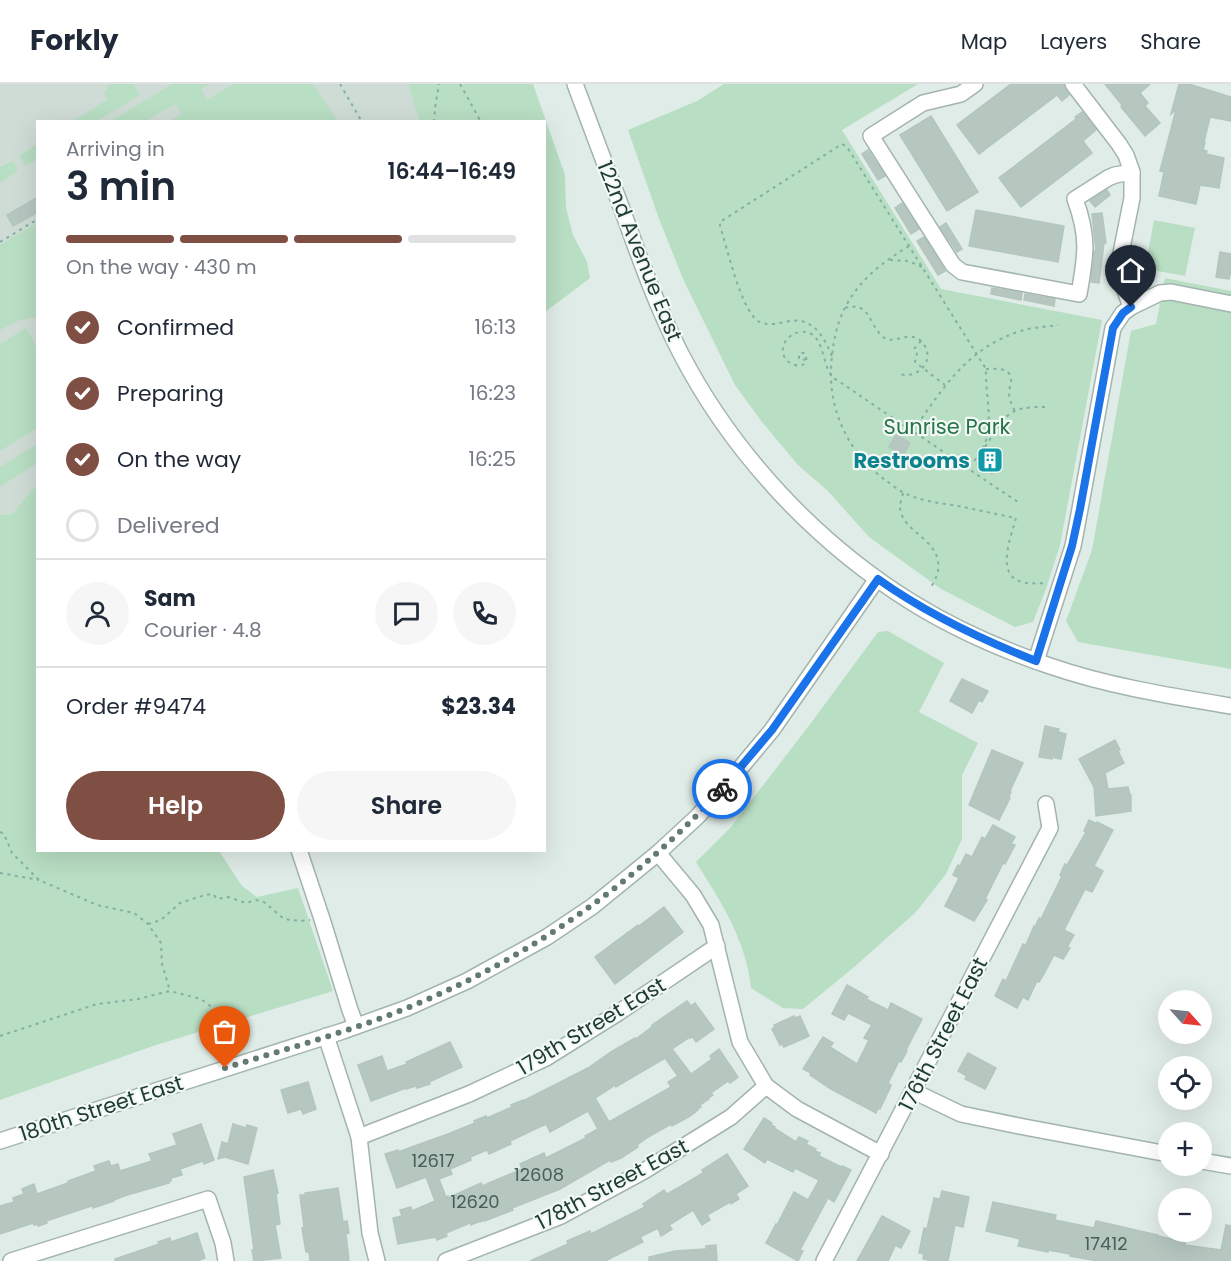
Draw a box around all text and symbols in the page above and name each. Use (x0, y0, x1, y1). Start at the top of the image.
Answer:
text: Forkly (30, 21, 118, 60)
text: Map (961, 27, 1007, 56)
text: Layers (1040, 27, 1107, 56)
text: Share (1140, 27, 1201, 56)
text: Arriving in (66, 135, 165, 163)
text: 16:44–16:49 (387, 156, 516, 187)
street label: 122nd Avenue East (591, 156, 689, 346)
text: 3 min (66, 159, 176, 214)
pin (1105, 245, 1156, 307)
text: On the way · 430 m (66, 253, 257, 281)
icon: home (1114, 254, 1147, 287)
icon: check (66, 311, 99, 344)
text: Confirmed (117, 312, 234, 343)
text: 16:13 (474, 313, 516, 341)
icon: check (66, 377, 99, 410)
text: Preparing (117, 378, 224, 409)
text: 16:23 (469, 379, 516, 407)
park label: Sunrise Park (884, 412, 1011, 441)
icon: check (66, 443, 99, 476)
text: On the way (117, 444, 241, 475)
text: 16:25 (469, 445, 516, 473)
building icon: Restrooms (975, 445, 1005, 475)
place label: Restrooms (853, 446, 970, 475)
text: Delivered (117, 510, 220, 541)
button: person (66, 582, 129, 645)
button: chat (375, 582, 438, 645)
button: phone (453, 582, 516, 645)
text: Sam (144, 583, 196, 614)
text: Courier · 4.8 (144, 616, 262, 644)
text: Order #9474 (66, 691, 206, 722)
text: $23.34 (441, 691, 516, 722)
courier (692, 759, 752, 819)
button: Help (66, 771, 285, 840)
button: Share (297, 771, 516, 840)
icon: bike (706, 773, 739, 806)
street label: 176th Street East (892, 952, 994, 1116)
street label: 179th Street East (511, 970, 671, 1082)
north arrow (1158, 990, 1212, 1044)
map controls (1158, 990, 1212, 1242)
pin (199, 1006, 250, 1068)
icon: bag (208, 1015, 241, 1048)
button: locate (1158, 1056, 1212, 1110)
street label: 180th Street East (15, 1068, 187, 1148)
button: + (1158, 1122, 1212, 1176)
street label: 178th Street East (531, 1132, 693, 1236)
house number: 12617 (411, 1148, 455, 1173)
house number: 12608 (514, 1162, 564, 1187)
button: − (1158, 1188, 1212, 1242)
house number: 12620 (450, 1189, 500, 1214)
house number: 17412 (1084, 1231, 1128, 1256)

